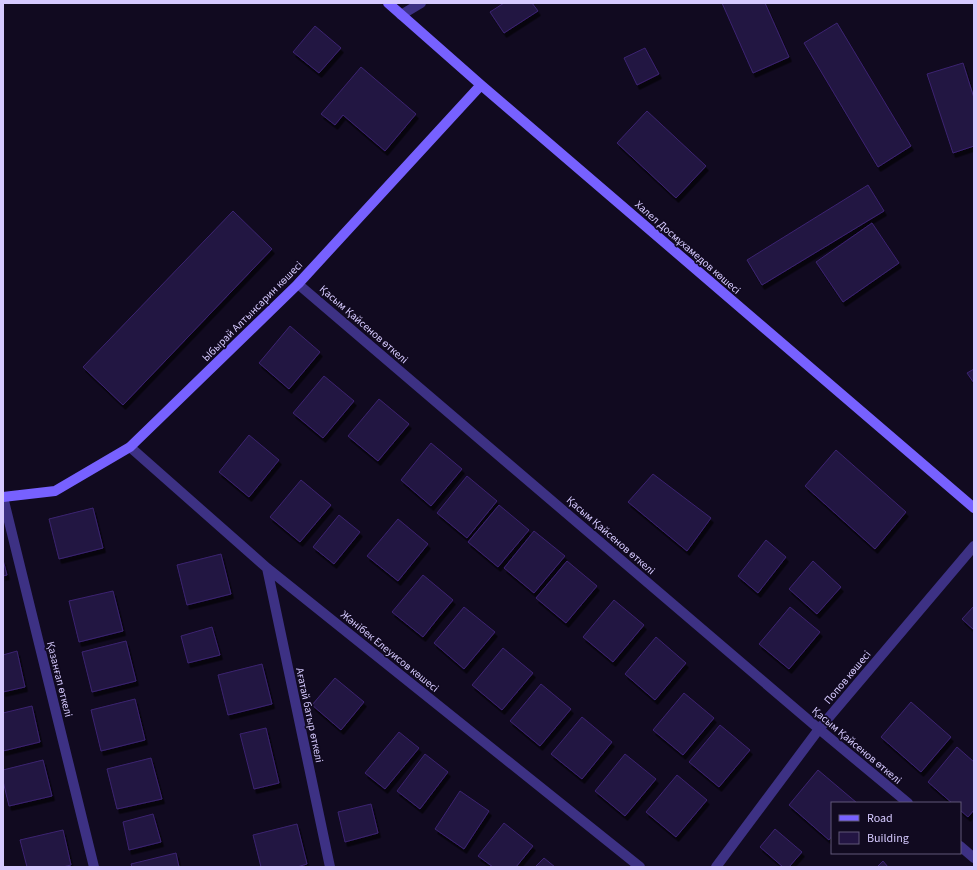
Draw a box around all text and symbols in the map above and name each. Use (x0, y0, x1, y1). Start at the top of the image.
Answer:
street label: Халел Досмұхамедов көшесі (632, 197, 744, 297)
street label: Ыбырай Алтынсарин көшесі (199, 258, 306, 365)
street label: Қасым Қайсенов өткелі (316, 282, 411, 367)
street label: Қасым Қайсенов өткелі (563, 493, 658, 578)
street label: Жәнібек Елеуисов көшесі (337, 607, 442, 696)
street label: Қазанғап өткелі (43, 640, 76, 719)
street label: Попов көшесі (821, 647, 874, 707)
street label: Ағатай батыр өткелі (292, 666, 327, 764)
street label: Қасым Қайсенов өткелі (809, 703, 905, 787)
legend (831, 802, 961, 854)
text: Road (867, 810, 893, 827)
text: Building (867, 830, 909, 847)

